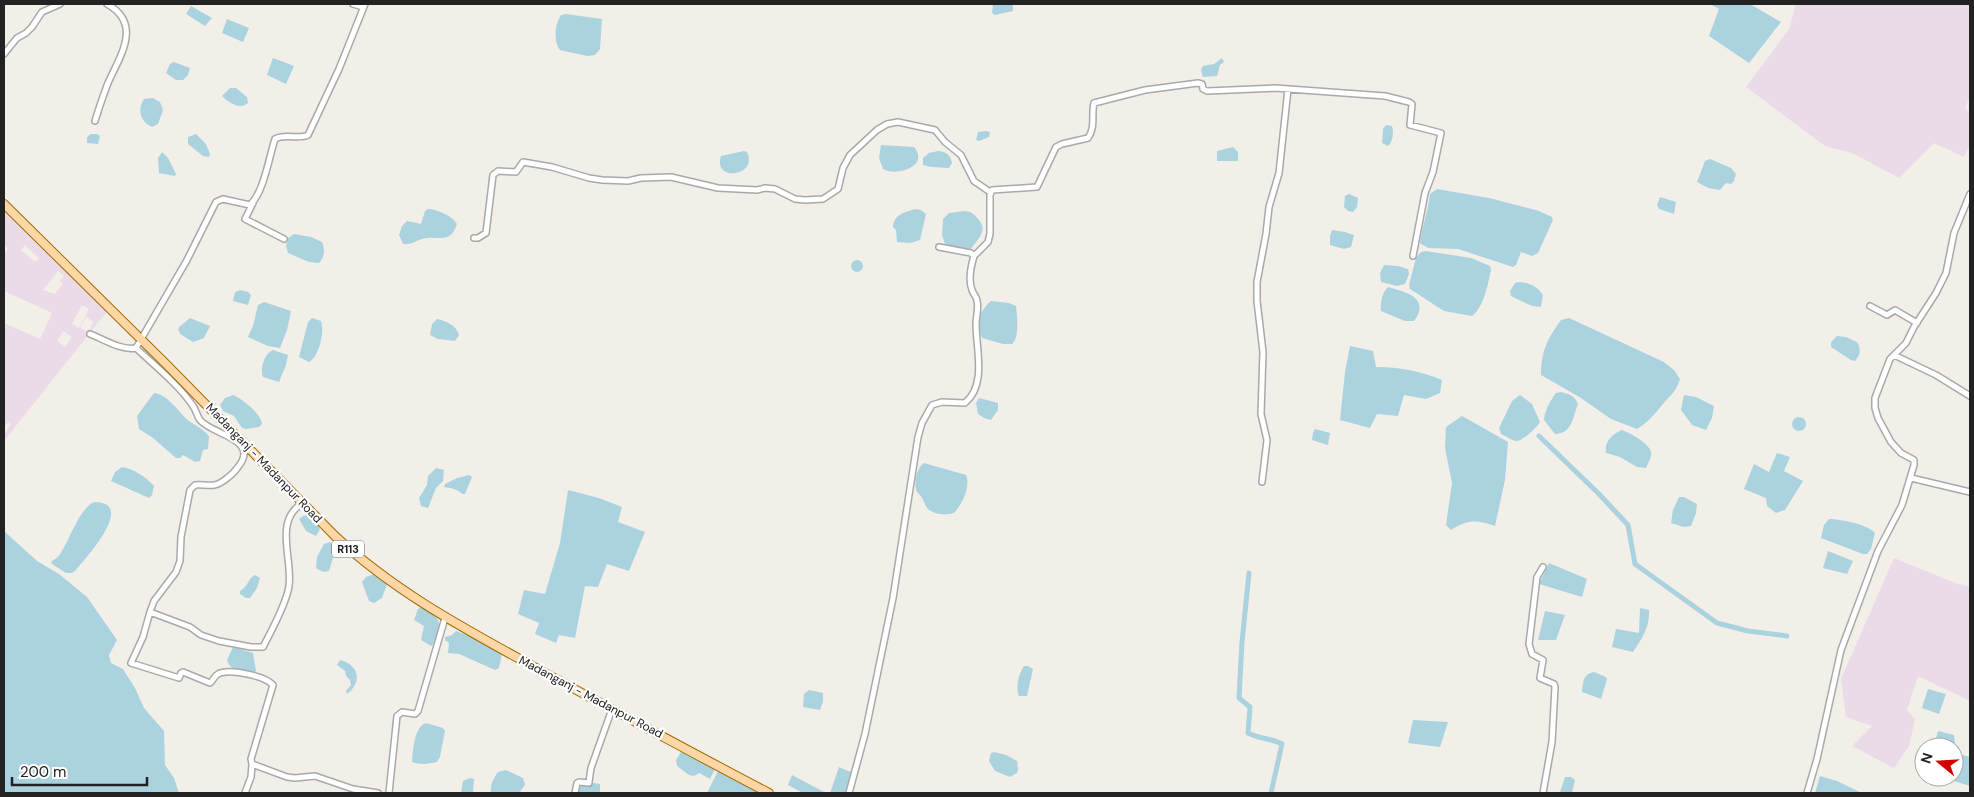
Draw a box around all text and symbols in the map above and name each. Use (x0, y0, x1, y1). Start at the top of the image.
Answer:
street label: Madanganj - Madanpur Road (202, 400, 326, 526)
road number: R113 (332, 540, 364, 558)
street label: Madanganj - Madanpur Road (516, 652, 666, 742)
north arrow (1914, 737, 1964, 787)
text: N (1916, 750, 1937, 766)
scale bar (12, 754, 148, 786)
text: 200 m (20, 762, 66, 782)

